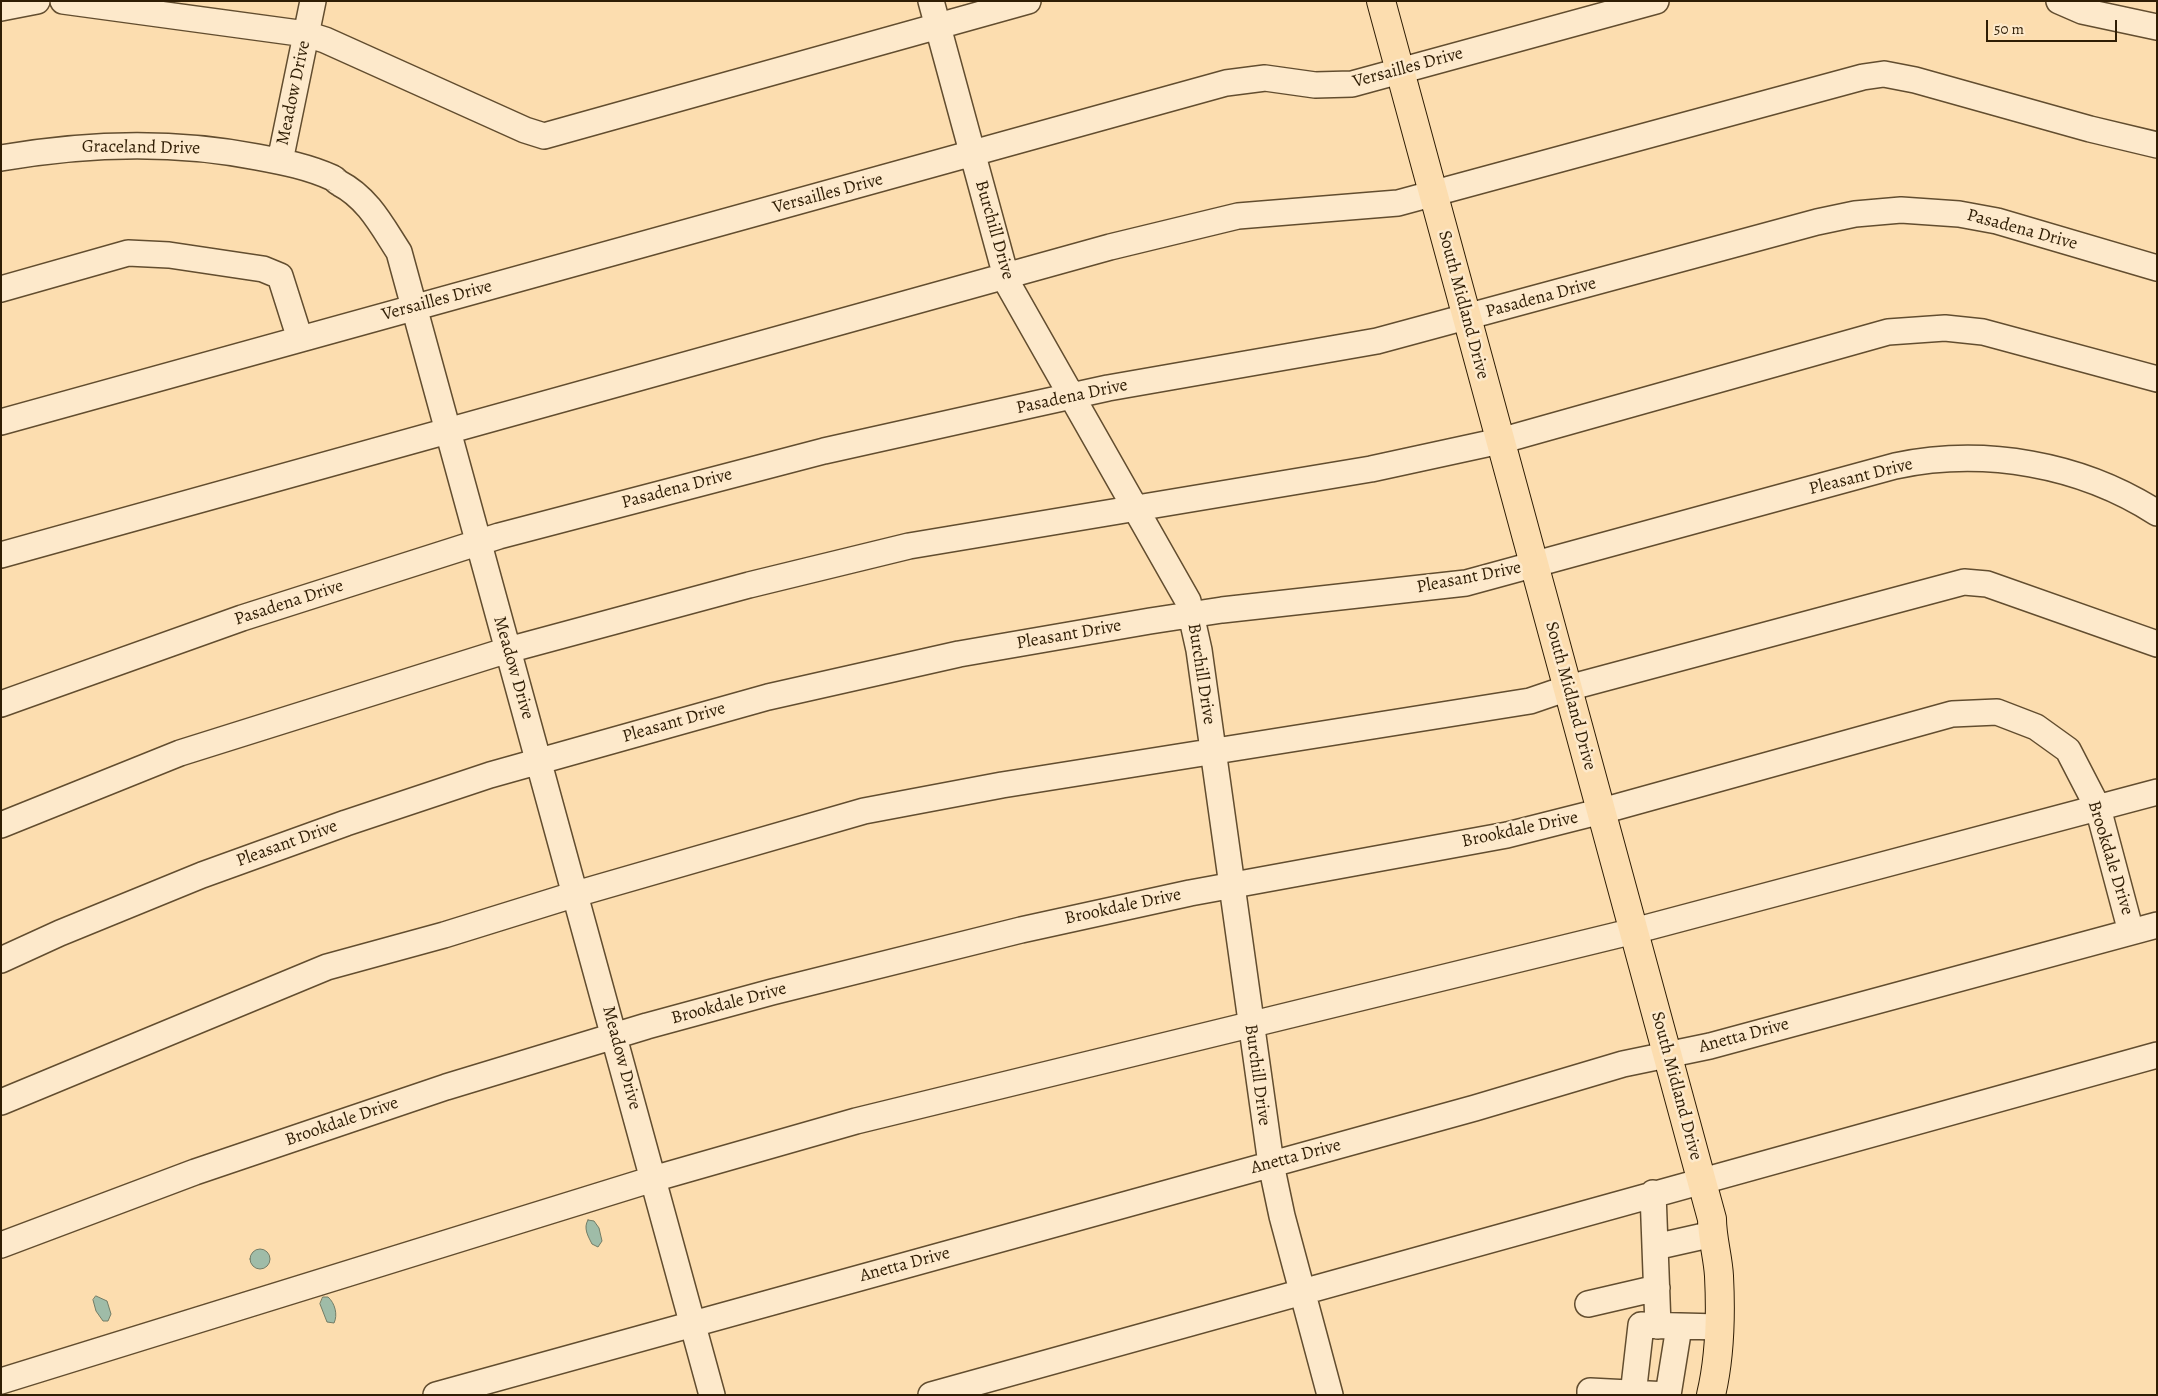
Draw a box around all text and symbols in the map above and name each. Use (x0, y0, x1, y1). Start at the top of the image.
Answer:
scale bar (1988, 10, 2119, 42)
text: 50 m (1994, 19, 2024, 39)
street label: Meadow Drive (272, 39, 316, 147)
street label: Versailles Drive (1350, 43, 1466, 93)
street label: Graceland Drive (82, 136, 200, 160)
street label: Versailles Drive (770, 169, 886, 219)
street label: Burchill Drive (970, 178, 1018, 282)
street label: Pasadena Drive (1964, 205, 2080, 255)
street label: South Midland Drive (1433, 228, 1493, 382)
street label: Pasadena Drive (1483, 273, 1599, 323)
street label: Versailles Drive (379, 276, 495, 326)
street label: Pasadena Drive (1014, 375, 1130, 419)
street label: Pleasant Drive (1807, 454, 1915, 500)
street label: Pasadena Drive (619, 464, 735, 514)
street label: Pleasant Drive (1415, 557, 1523, 599)
street label: Pasadena Drive (232, 575, 346, 631)
street label: Meadow Drive (488, 614, 538, 722)
street label: Pleasant Drive (1015, 615, 1123, 655)
street label: South Midland Drive (1540, 619, 1600, 773)
street label: Burchill Drive (1182, 622, 1220, 726)
street label: Pleasant Drive (620, 698, 728, 748)
street label: Brookdale Drive (2082, 798, 2138, 918)
street label: Brookdale Drive (1460, 807, 1580, 853)
street label: Pleasant Drive (233, 816, 341, 872)
street label: Brookdale Drive (1063, 884, 1183, 930)
street label: Brookdale Drive (669, 978, 789, 1030)
street label: Meadow Drive (597, 1004, 645, 1112)
street label: South Midland Drive (1646, 1009, 1706, 1163)
street label: Anetta Drive (1697, 1014, 1791, 1058)
street label: Burchill Drive (1239, 1023, 1275, 1127)
street label: Brookdale Drive (283, 1093, 401, 1151)
street label: Anetta Drive (1249, 1135, 1343, 1179)
street label: Anetta Drive (858, 1243, 952, 1287)

